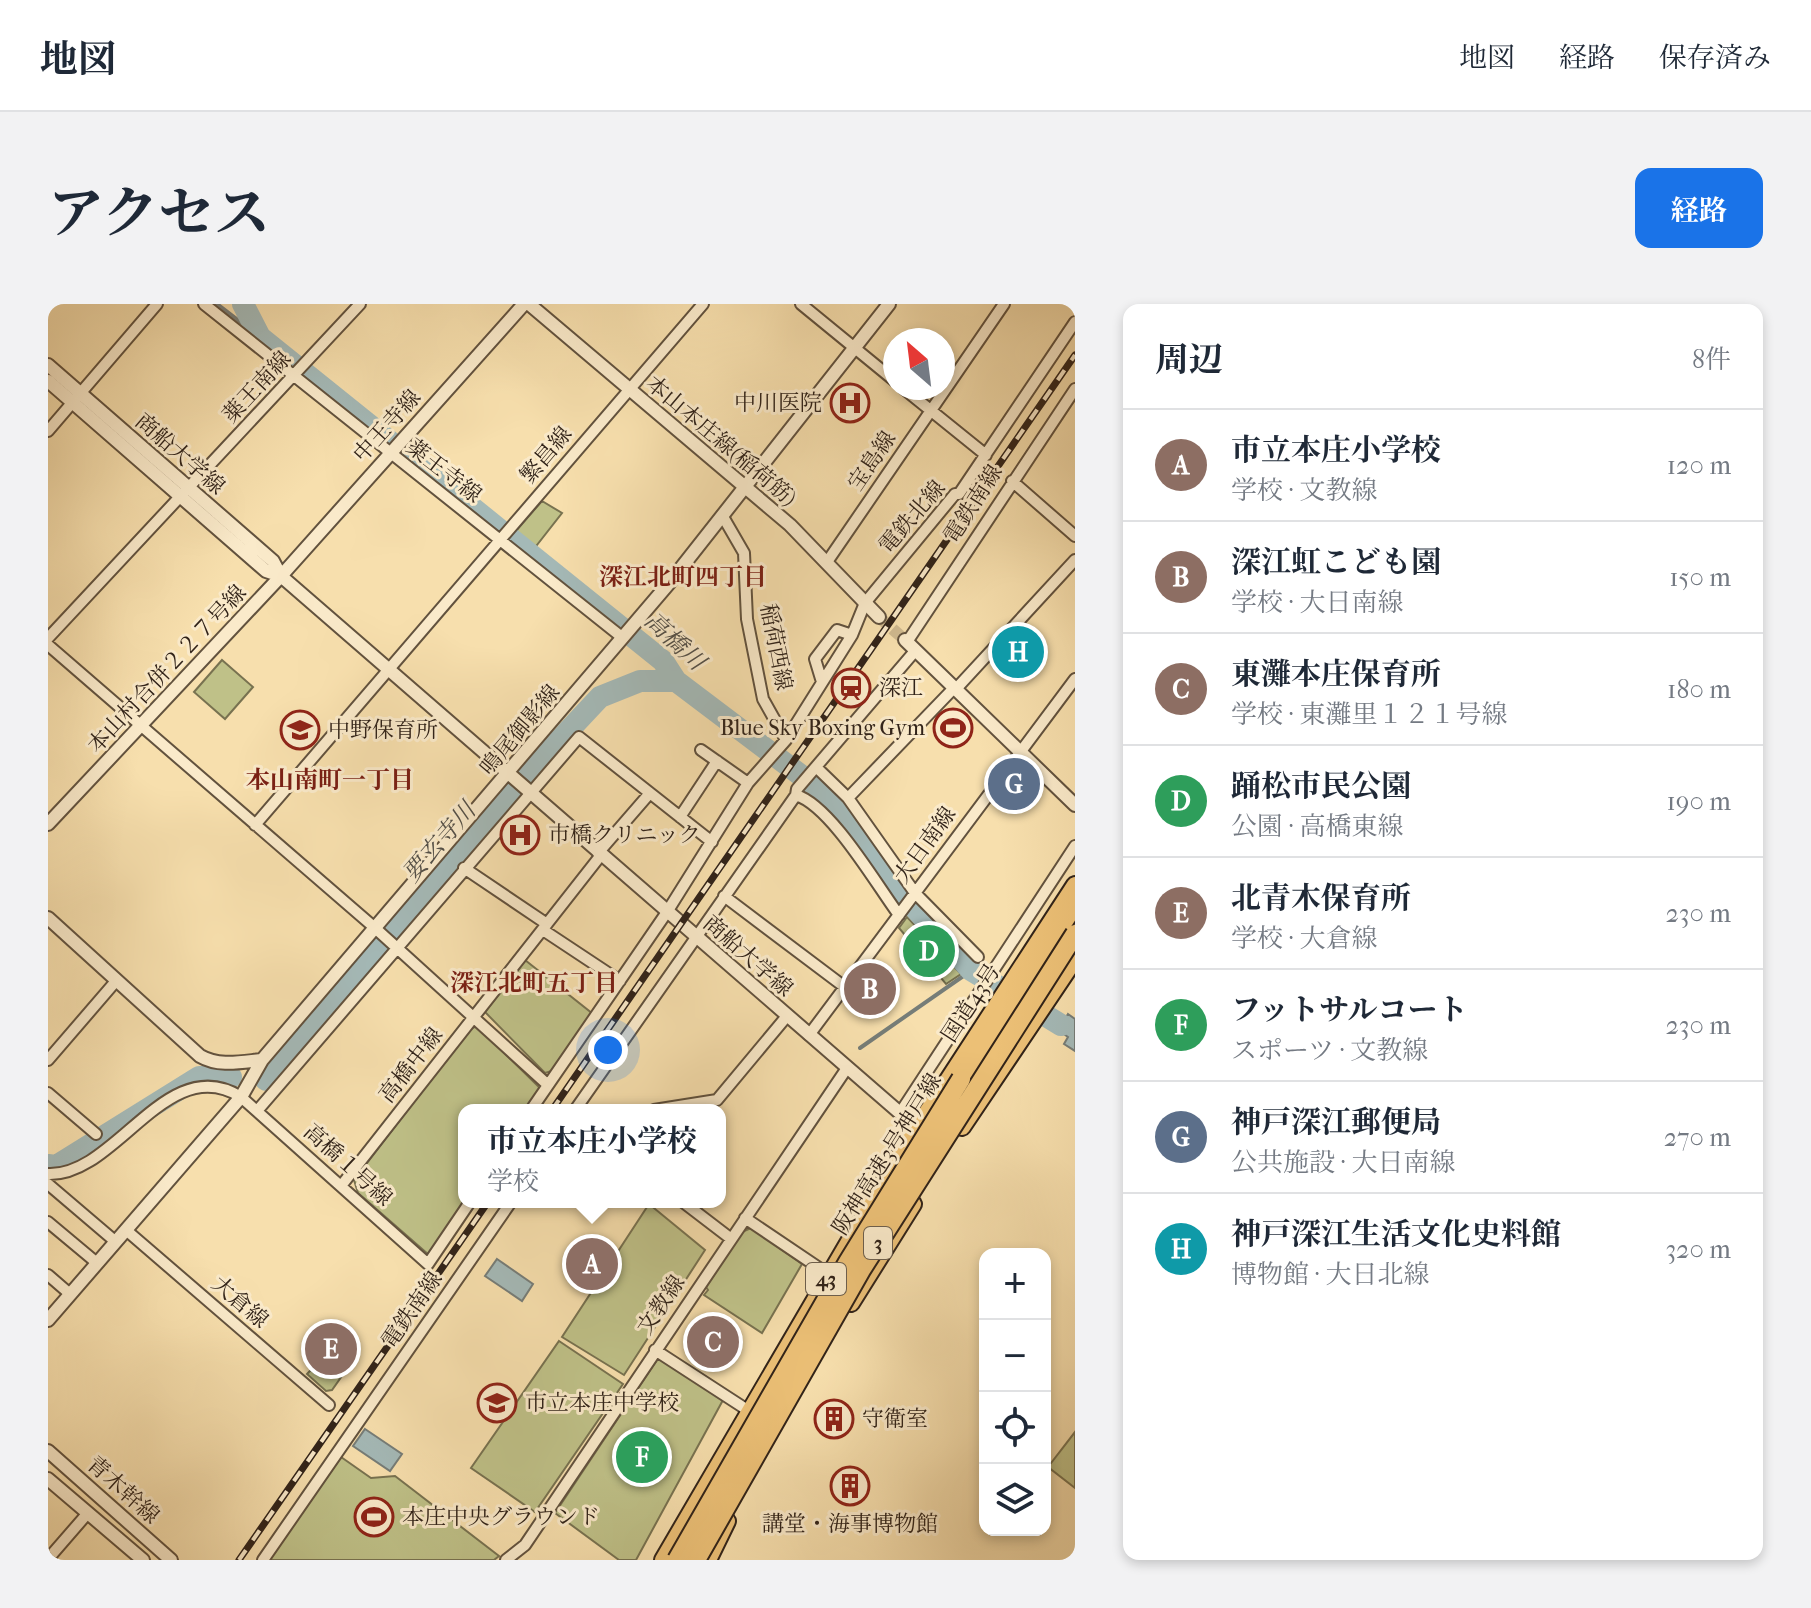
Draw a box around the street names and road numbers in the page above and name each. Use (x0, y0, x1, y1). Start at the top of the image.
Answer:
street label: 薬王南線 (217, 346, 297, 428)
street label: 本山本庄線(稲荷筋) (641, 371, 801, 511)
street label: 中王寺線 (348, 385, 426, 467)
street label: 商船大学線 (130, 408, 230, 500)
street label: 繁昌線 (515, 421, 577, 489)
street label: 宝島線 (843, 426, 901, 496)
street label: 薬王寺線 (401, 434, 487, 508)
street label: 電鉄南線 (938, 460, 1008, 548)
street label: 電鉄北線 (873, 475, 951, 559)
street label: 本山村合併２２７号線 (82, 580, 252, 758)
street label: 稲荷西線 (755, 601, 797, 693)
street label: 鳴尾御影線 (475, 680, 565, 780)
street label: 大日南線 (889, 802, 961, 888)
street label: 商船大学線 (698, 910, 798, 1002)
street label: 国道43号 (936, 959, 1006, 1047)
street label: 高橋中線 (374, 1022, 448, 1108)
street label: 阪神高速3号神戸線 (827, 1069, 947, 1239)
street label: 高橋１号線 (298, 1119, 398, 1211)
road number: 3 (864, 1227, 892, 1259)
road number: 43 (806, 1263, 846, 1295)
street label: 電鉄南線 (376, 1266, 448, 1354)
street label: 文教線 (632, 1270, 690, 1340)
street label: 大倉線 (207, 1271, 273, 1333)
street label: 青木幹線 (82, 1451, 164, 1529)

